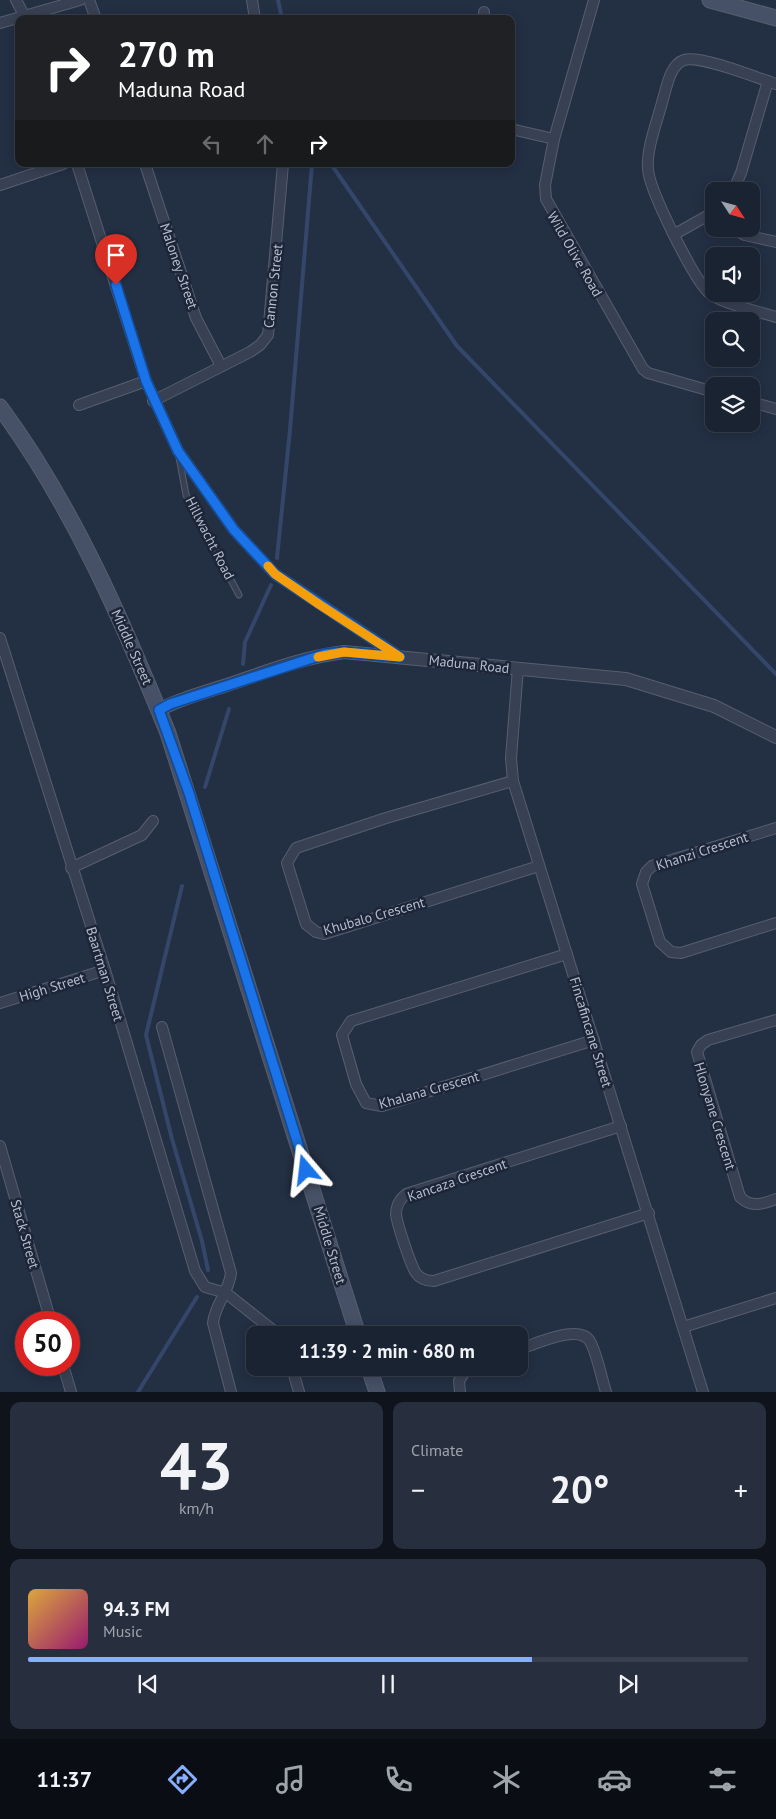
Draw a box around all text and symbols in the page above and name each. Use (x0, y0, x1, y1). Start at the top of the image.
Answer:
text: 270 m (118, 31, 215, 77)
icon: right (35, 35, 100, 100)
text: Maduna Road (118, 75, 245, 103)
icon: left (198, 130, 226, 158)
icon: ahead (251, 130, 279, 158)
icon: right (304, 130, 332, 158)
north arrow (705, 182, 760, 238)
map controls (705, 182, 760, 432)
street label: Wild Olive Road (543, 208, 607, 300)
street label: Maloney Street (156, 221, 202, 312)
pin (95, 234, 137, 285)
icon: arrive (102, 241, 130, 269)
street label: Cannon Street (260, 243, 286, 329)
button: sound (705, 247, 760, 302)
button: search (705, 312, 760, 367)
button: layers (705, 377, 760, 432)
street label: Hillwacht Road (181, 494, 239, 582)
street label: Middle Street (107, 607, 157, 688)
street label: Maduna Road (428, 651, 510, 677)
street label: Khanzi Crescent (654, 828, 750, 874)
street label: Khubalo Crescent (321, 893, 427, 939)
street label: Baartman Street (82, 925, 128, 1023)
street label: High Street (17, 968, 87, 1006)
street label: Fincafincane Street (566, 975, 616, 1090)
street label: Hlonyane Crescent (690, 1060, 740, 1172)
street label: Khalana Crescent (377, 1067, 481, 1113)
position arrow (279, 1143, 331, 1195)
street label: Kancaza Crescent (405, 1154, 509, 1205)
street label: Stack Street (7, 1197, 44, 1271)
street label: Middle Street (310, 1204, 350, 1286)
speed limit sign: 50 (15, 1311, 80, 1376)
text: 11:39 · 2 min · 680 m (299, 1339, 475, 1363)
text: 43 (160, 1423, 233, 1507)
text: Climate (411, 1440, 463, 1460)
text: 20° (550, 1464, 609, 1513)
text: − (411, 1471, 425, 1508)
text: + (734, 1471, 748, 1508)
text: km/h (179, 1498, 214, 1518)
text: 94.3 FM (103, 1597, 170, 1621)
text: Music (103, 1621, 143, 1641)
icon: previous (134, 1670, 162, 1698)
icon: pause (374, 1670, 402, 1698)
icon: next (614, 1670, 642, 1698)
icon: directions (165, 1762, 200, 1797)
icon: music (273, 1762, 308, 1797)
icon: phone (381, 1762, 416, 1797)
icon: climate (489, 1762, 524, 1797)
icon: car (597, 1762, 632, 1797)
icon: filters (705, 1762, 740, 1797)
text: 11:37 (36, 1765, 92, 1793)

